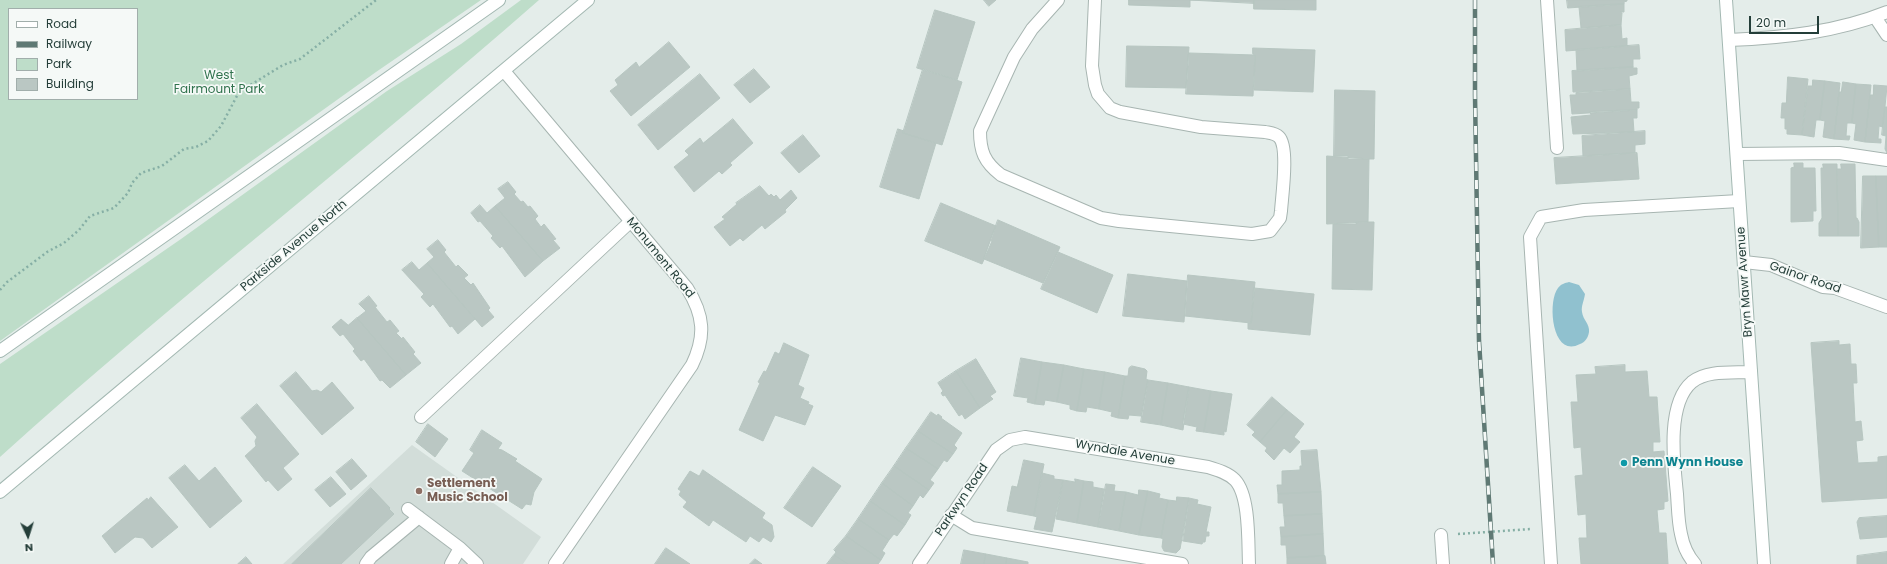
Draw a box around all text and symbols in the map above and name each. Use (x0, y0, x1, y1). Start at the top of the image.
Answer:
legend (8, 8, 138, 100)
scale bar (1751, 8, 1821, 34)
text: 20 m (1756, 14, 1786, 31)
text: Road (46, 15, 77, 32)
text: Railway (46, 35, 92, 52)
text: Park (46, 55, 72, 72)
park label: West Fairmount Park (174, 69, 264, 97)
text: Building (46, 75, 94, 92)
street label: Parkside Avenue North (238, 197, 350, 295)
street label: Monument Road (623, 215, 697, 301)
street label: Bryn Mawr Avenue (1734, 226, 1756, 338)
street label: Gainor Road (1767, 259, 1843, 297)
street label: Wyndale Avenue (1074, 437, 1176, 469)
place label: Penn Wynn House (1632, 456, 1743, 470)
marker: Penn Wynn House (1619, 458, 1629, 468)
street label: Parkwyn Road (932, 461, 992, 539)
place label: Settlement Music School (427, 477, 508, 505)
marker: Settlement Music School (414, 486, 424, 496)
north arrow (8, 516, 48, 556)
text: N (24, 540, 34, 556)

